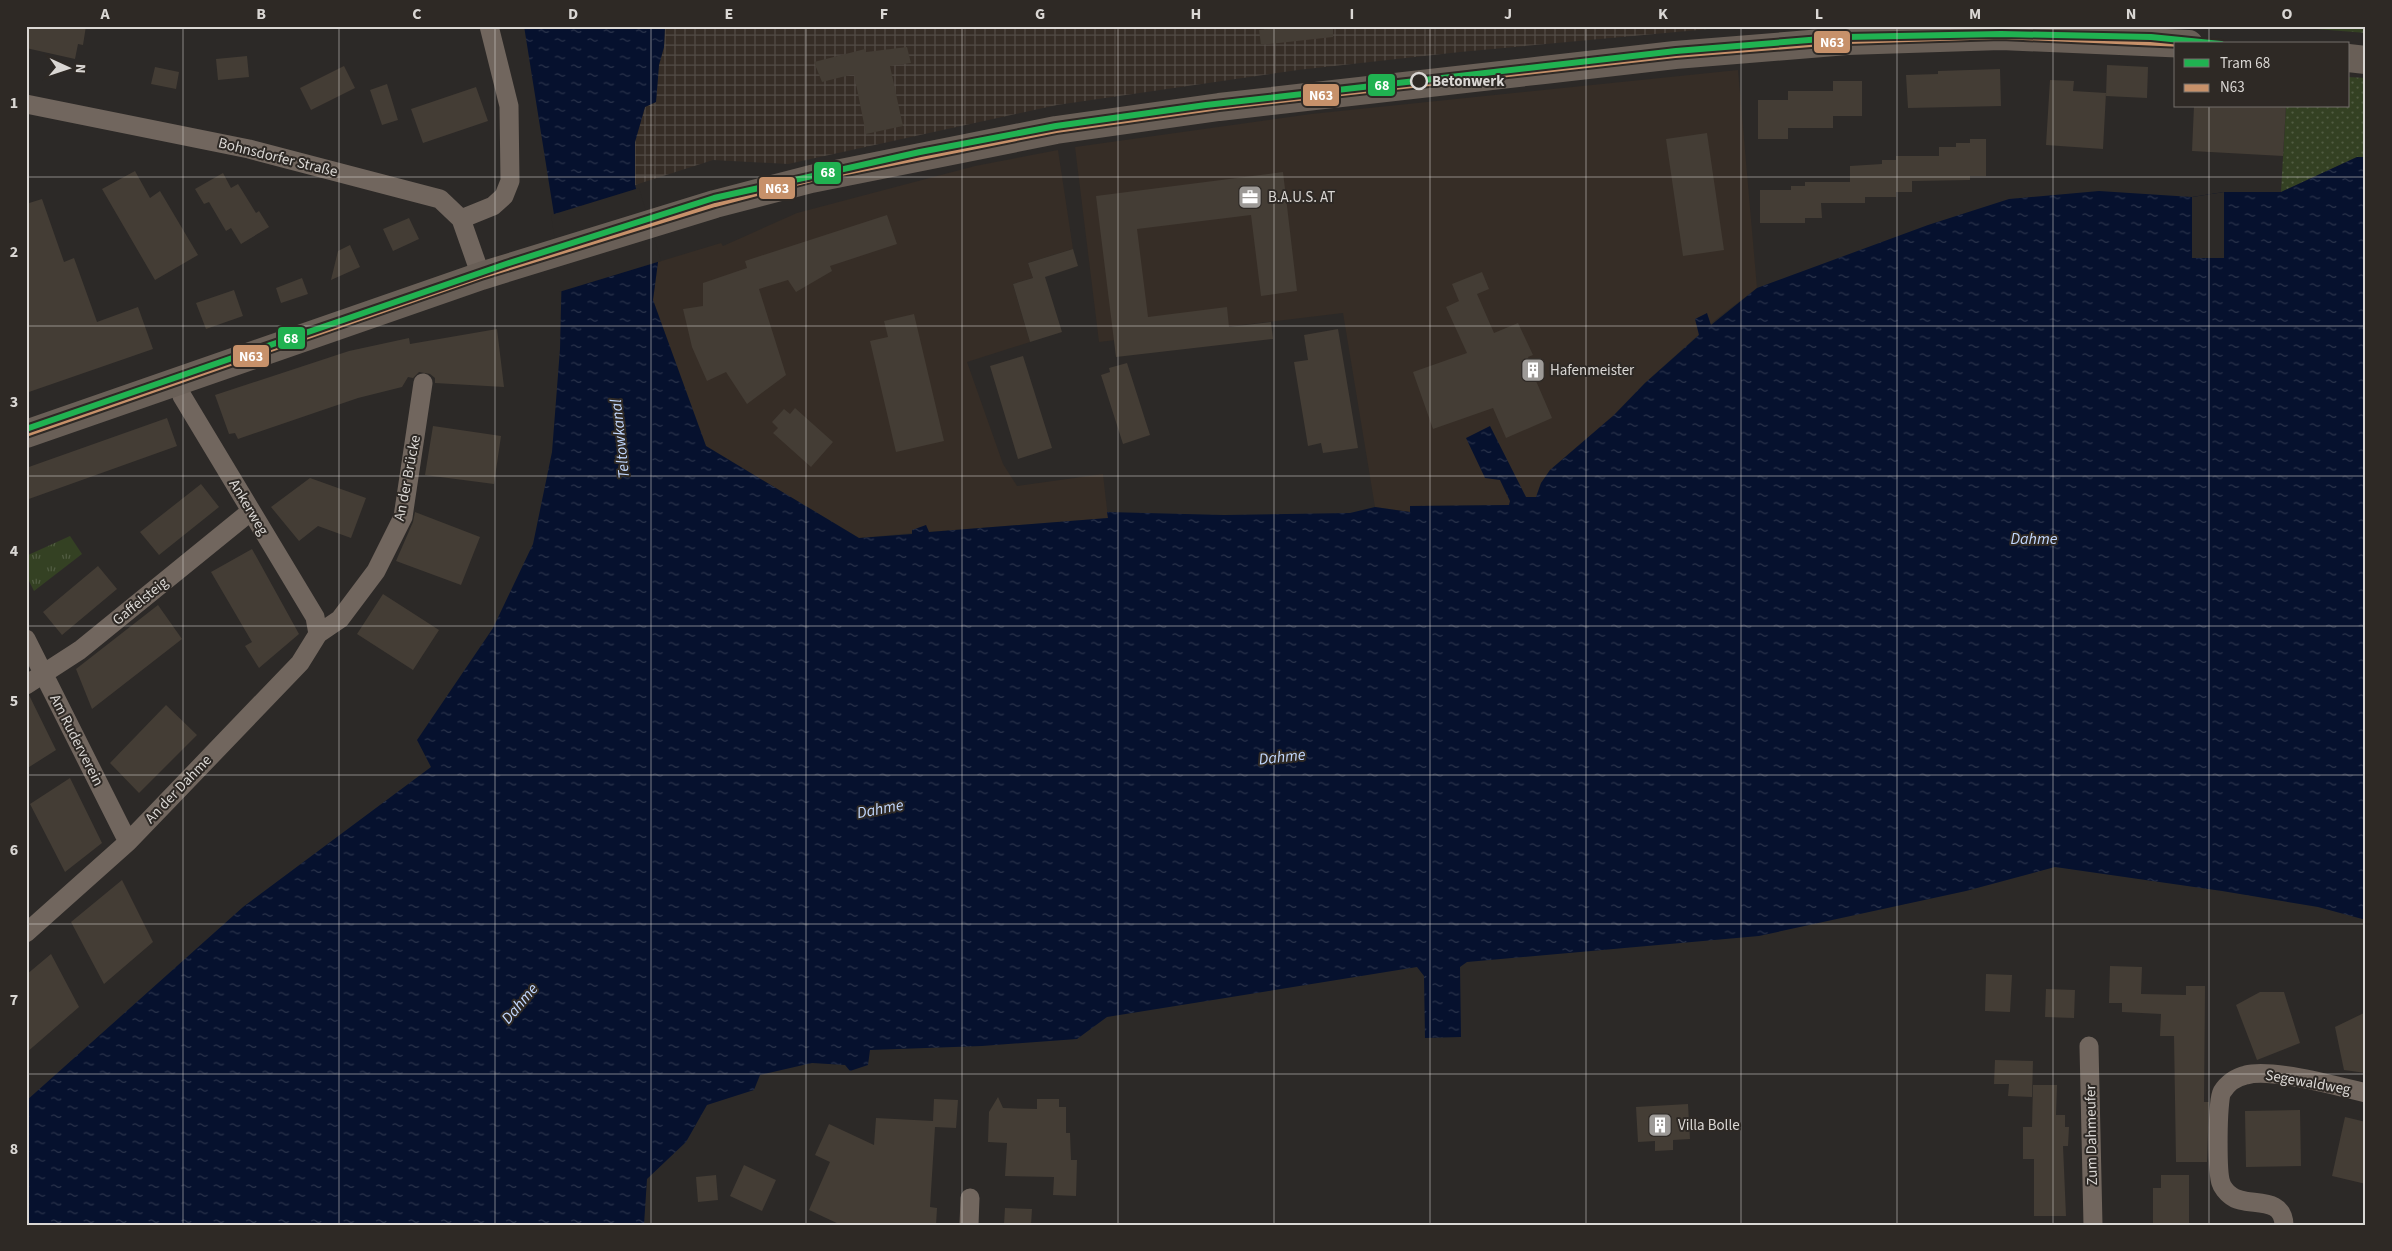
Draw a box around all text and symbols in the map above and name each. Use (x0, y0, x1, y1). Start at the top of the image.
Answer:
text: A (99, 3, 110, 25)
text: B (256, 3, 266, 25)
text: C (412, 3, 422, 25)
text: D (568, 3, 578, 25)
text: E (725, 3, 733, 25)
text: F (880, 3, 888, 25)
text: G (1035, 3, 1045, 25)
text: H (1191, 3, 1201, 25)
text: I (1350, 3, 1354, 25)
text: J (1504, 3, 1512, 25)
text: K (1658, 3, 1668, 25)
text: L (1815, 3, 1823, 25)
text: M (1969, 3, 1981, 25)
text: N (2126, 3, 2136, 25)
text: O (2282, 3, 2293, 25)
line badge: N63 (1813, 30, 1851, 54)
text: N63 (1820, 33, 1844, 53)
north arrow (42, 42, 92, 92)
legend (2174, 42, 2350, 108)
text: Tram 68 (2220, 53, 2270, 74)
text: N (70, 63, 90, 74)
place label: Betonwerk (1432, 71, 1505, 92)
marker: Betonwerk (1410, 72, 1428, 90)
line badge: 68 (1367, 73, 1396, 97)
text: 68 (1375, 76, 1389, 96)
text: N63 (2220, 77, 2245, 98)
line badge: N63 (1302, 83, 1340, 107)
text: N63 (1309, 86, 1333, 106)
text: 1 (10, 92, 18, 114)
street label: Bohnsdorfer Straße (216, 132, 340, 182)
line badge: 68 (813, 161, 842, 185)
text: 68 (821, 163, 835, 183)
line badge: N63 (758, 176, 796, 200)
text: N63 (765, 179, 789, 199)
office icon: B.A.U.S. AT (1237, 184, 1263, 210)
place label: B.A.U.S. AT (1268, 187, 1335, 208)
text: 2 (10, 241, 18, 263)
line badge: 68 (277, 326, 306, 350)
text: 68 (284, 329, 298, 349)
line badge: N63 (232, 344, 270, 368)
text: N63 (239, 347, 263, 367)
building icon: Hafenmeister (1520, 357, 1546, 383)
place label: Hafenmeister (1550, 360, 1635, 381)
text: 3 (10, 391, 18, 413)
water label: Teltowkanal (605, 398, 635, 480)
street label: An der Brücke (389, 433, 426, 523)
street label: Ankerweg (224, 475, 274, 540)
water label: Dahme (2011, 528, 2058, 550)
text: 4 (10, 540, 19, 562)
street label: Gaffelsteig (108, 572, 173, 630)
text: 5 (10, 690, 18, 712)
street label: Am Ruderverein (44, 691, 109, 790)
water label: Dahme (1258, 744, 1307, 770)
street label: An der Dahme (140, 750, 217, 828)
water label: Dahme (855, 794, 906, 824)
text: 6 (10, 839, 18, 861)
water label: Dahme (496, 978, 543, 1029)
text: 7 (10, 989, 18, 1011)
street label: Segewaldweg (2264, 1065, 2353, 1100)
street label: Zum Dahmeufer (2080, 1083, 2103, 1186)
building icon: Villa Bolle (1647, 1112, 1673, 1138)
place label: Villa Bolle (1678, 1115, 1740, 1136)
text: 8 (10, 1138, 18, 1160)

